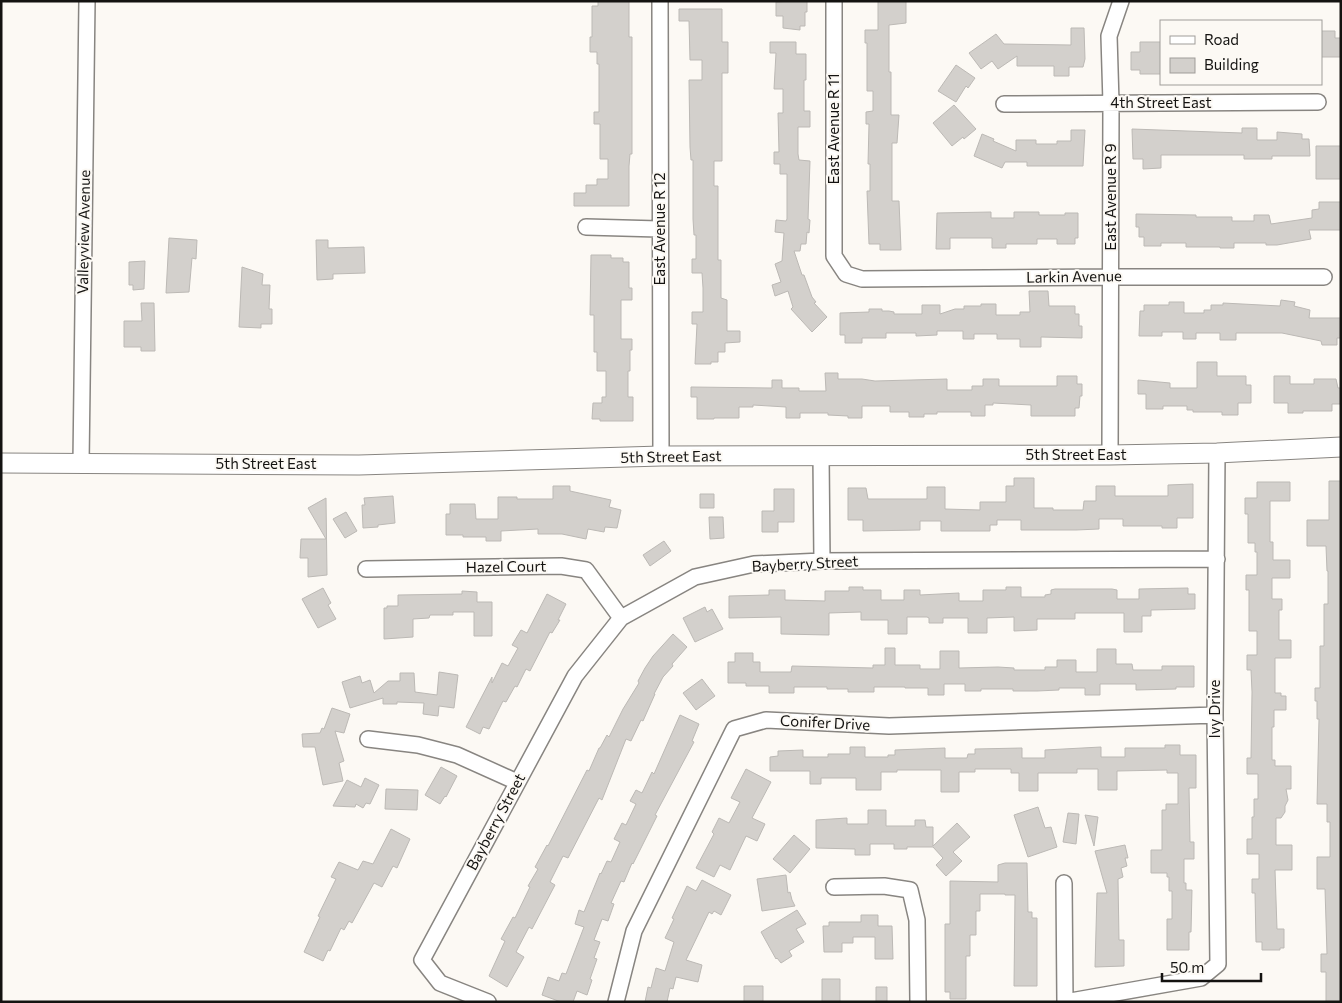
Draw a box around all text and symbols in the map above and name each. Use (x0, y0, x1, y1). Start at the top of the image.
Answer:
legend (1160, 20, 1322, 85)
text: Road (1204, 30, 1239, 48)
text: Building (1204, 55, 1259, 73)
street label: East Avenue R 11 (824, 73, 842, 185)
street label: 4th Street East (1110, 93, 1212, 111)
street label: East Avenue R 9 (1101, 143, 1119, 251)
street label: Valleyview Avenue (73, 169, 93, 294)
street label: East Avenue R 12 (650, 172, 668, 286)
street label: Larkin Avenue (1026, 266, 1122, 286)
street label: 5th Street East (1025, 445, 1127, 463)
street label: 5th Street East (620, 446, 722, 466)
street label: 5th Street East (215, 454, 317, 472)
street label: Bayberry Street (751, 551, 859, 575)
street label: Hazel Court (465, 556, 547, 576)
street label: Ivy Drive (1205, 680, 1223, 738)
street label: Conifer Drive (780, 711, 871, 733)
street label: Bayberry Street (462, 770, 528, 873)
scale bar (1162, 950, 1261, 982)
text: 50 m (1170, 958, 1204, 976)

